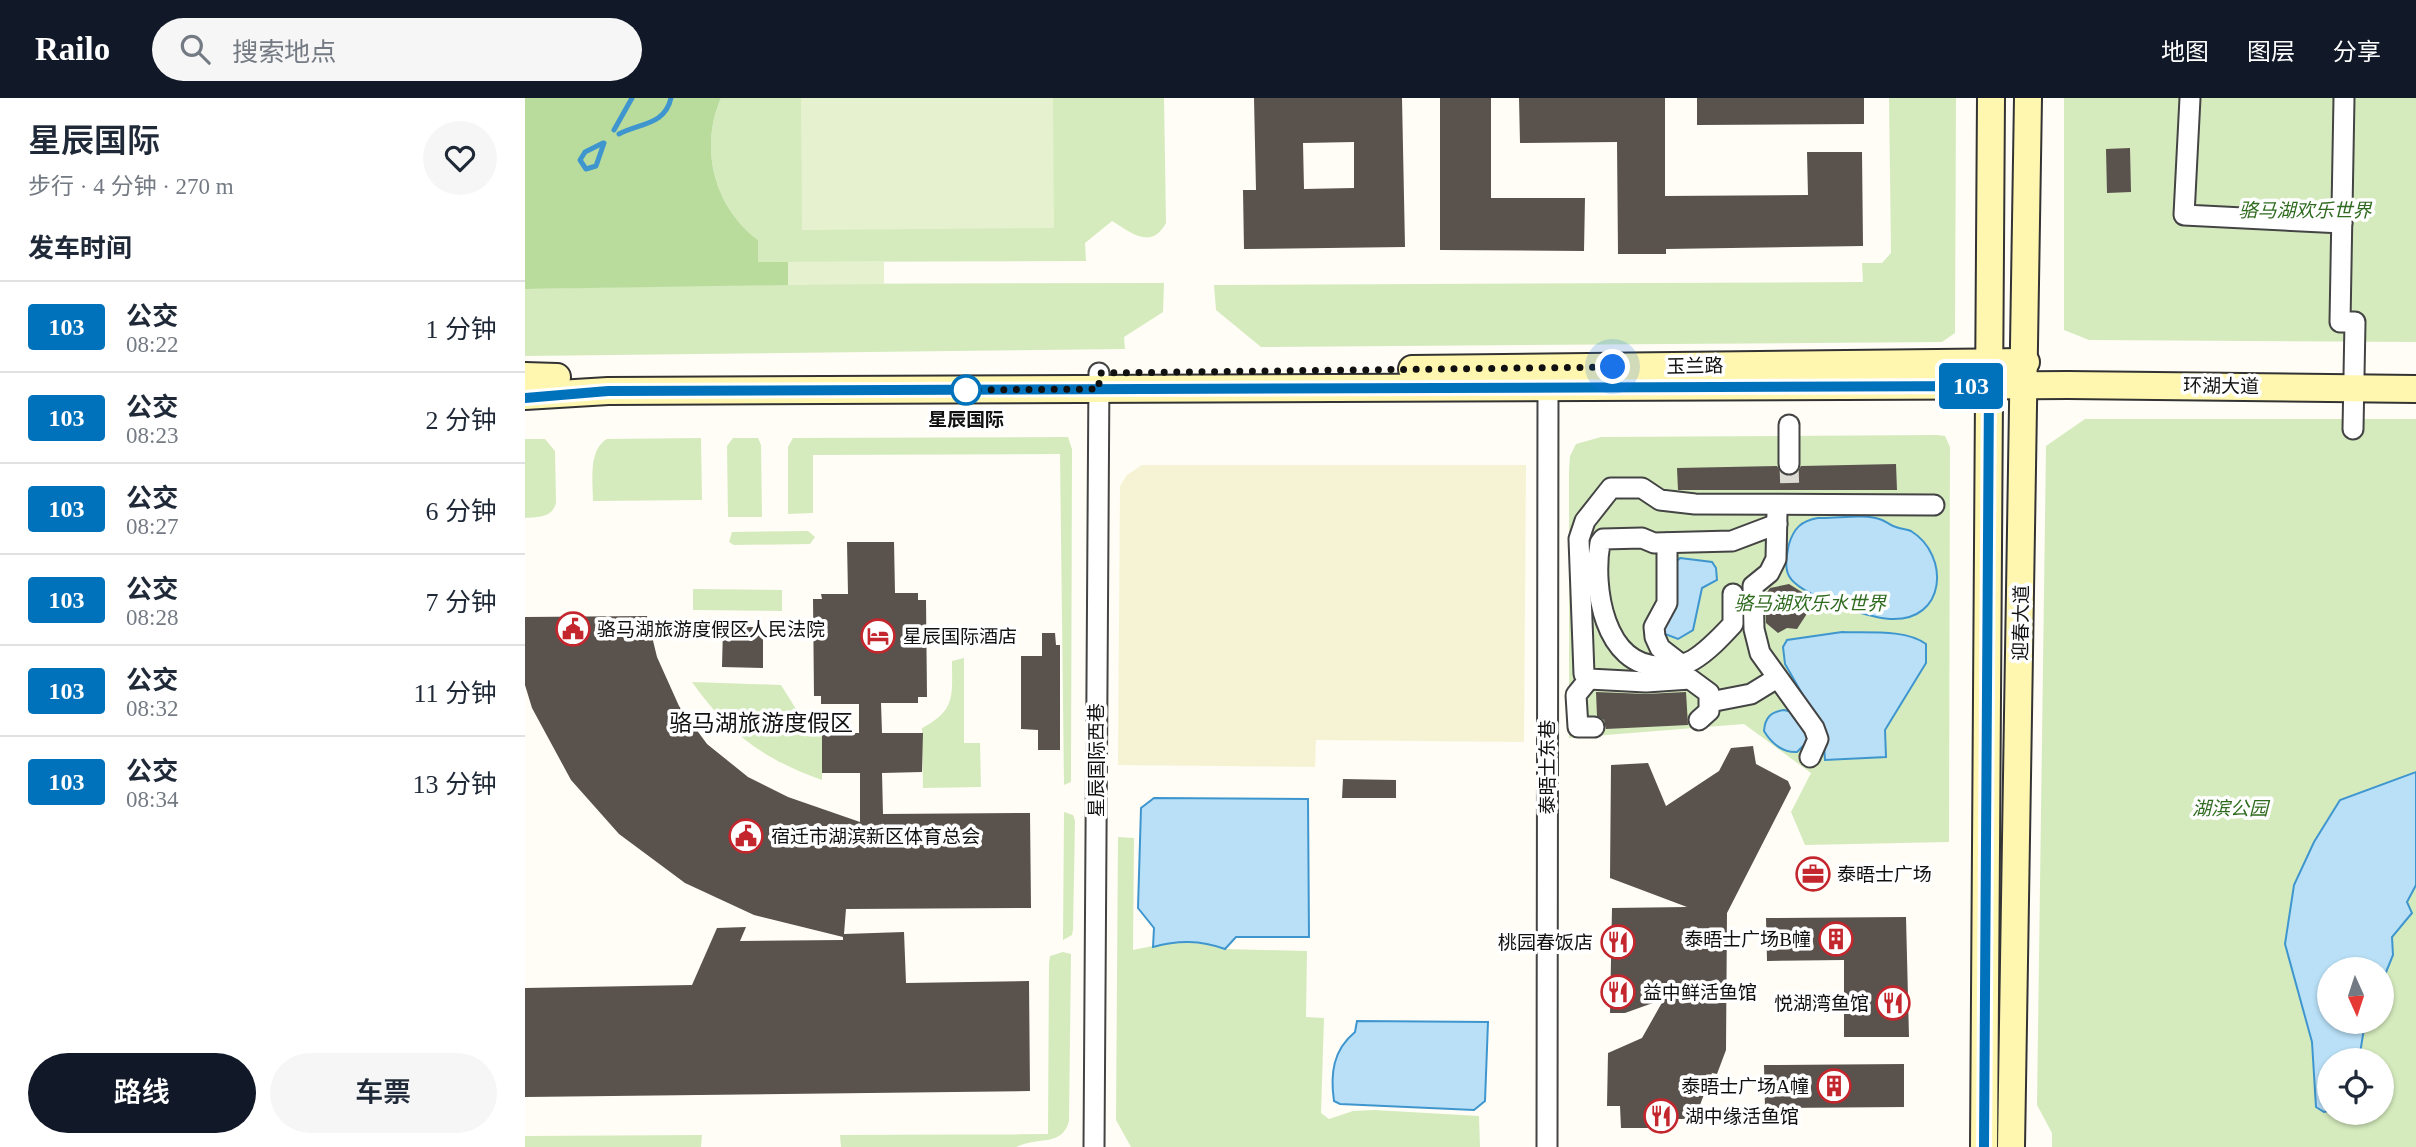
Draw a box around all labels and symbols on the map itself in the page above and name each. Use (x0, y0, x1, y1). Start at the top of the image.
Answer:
park label: 骆马湖欢乐世界 (2238, 200, 2372, 221)
your location (1595, 349, 1630, 384)
street label: 玉兰路 (1666, 355, 1724, 377)
line badge: 103 (1931, 363, 2011, 409)
marker: 星辰国际 (951, 375, 981, 405)
street label: 环湖大道 (2183, 375, 2259, 397)
place label: 星辰国际 (928, 409, 1004, 430)
street label: 迎春大道 (2010, 585, 2032, 661)
park label: 骆马湖欢乐水世界 (1734, 593, 1887, 614)
public building icon: 骆马湖旅游度假区人民法院 (554, 610, 592, 648)
hotel icon: 星辰国际酒店 (859, 617, 897, 655)
place label: 骆马湖旅游度假区人民法院 (597, 619, 825, 640)
place label: 星辰国际酒店 (903, 626, 1017, 647)
street label: 星辰国际西巷 (1086, 703, 1107, 817)
district label: 骆马湖旅游度假区 (669, 711, 853, 736)
street label: 泰晤士东巷 (1537, 719, 1558, 815)
park label: 湖滨公园 (2192, 798, 2271, 819)
public building icon: 宿迁市湖滨新区体育总会 (727, 817, 765, 855)
place label: 宿迁市湖滨新区体育总会 (771, 826, 980, 847)
office icon: 泰晤士广场 (1794, 855, 1832, 893)
place label: 泰晤士广场 (1837, 864, 1932, 885)
building icon: 泰晤士广场B幢 (1817, 920, 1855, 958)
restaurant icon: 桃园春饭店 (1599, 923, 1637, 961)
place label: 泰晤士广场B幢 (1684, 929, 1811, 950)
place label: 桃园春饭店 (1498, 932, 1593, 953)
north arrow (2317, 957, 2394, 1034)
restaurant icon: 益中鲜活鱼馆 (1599, 973, 1637, 1011)
place label: 益中鲜活鱼馆 (1643, 982, 1757, 1003)
restaurant icon: 悦湖湾鱼馆 (1874, 984, 1912, 1022)
place label: 悦湖湾鱼馆 (1774, 993, 1869, 1014)
building icon: 泰晤士广场A幢 (1815, 1067, 1853, 1105)
place label: 泰晤士广场A幢 (1681, 1076, 1809, 1097)
restaurant icon: 湖中缘活鱼馆 (1642, 1097, 1680, 1135)
place label: 湖中缘活鱼馆 (1685, 1106, 1799, 1127)

